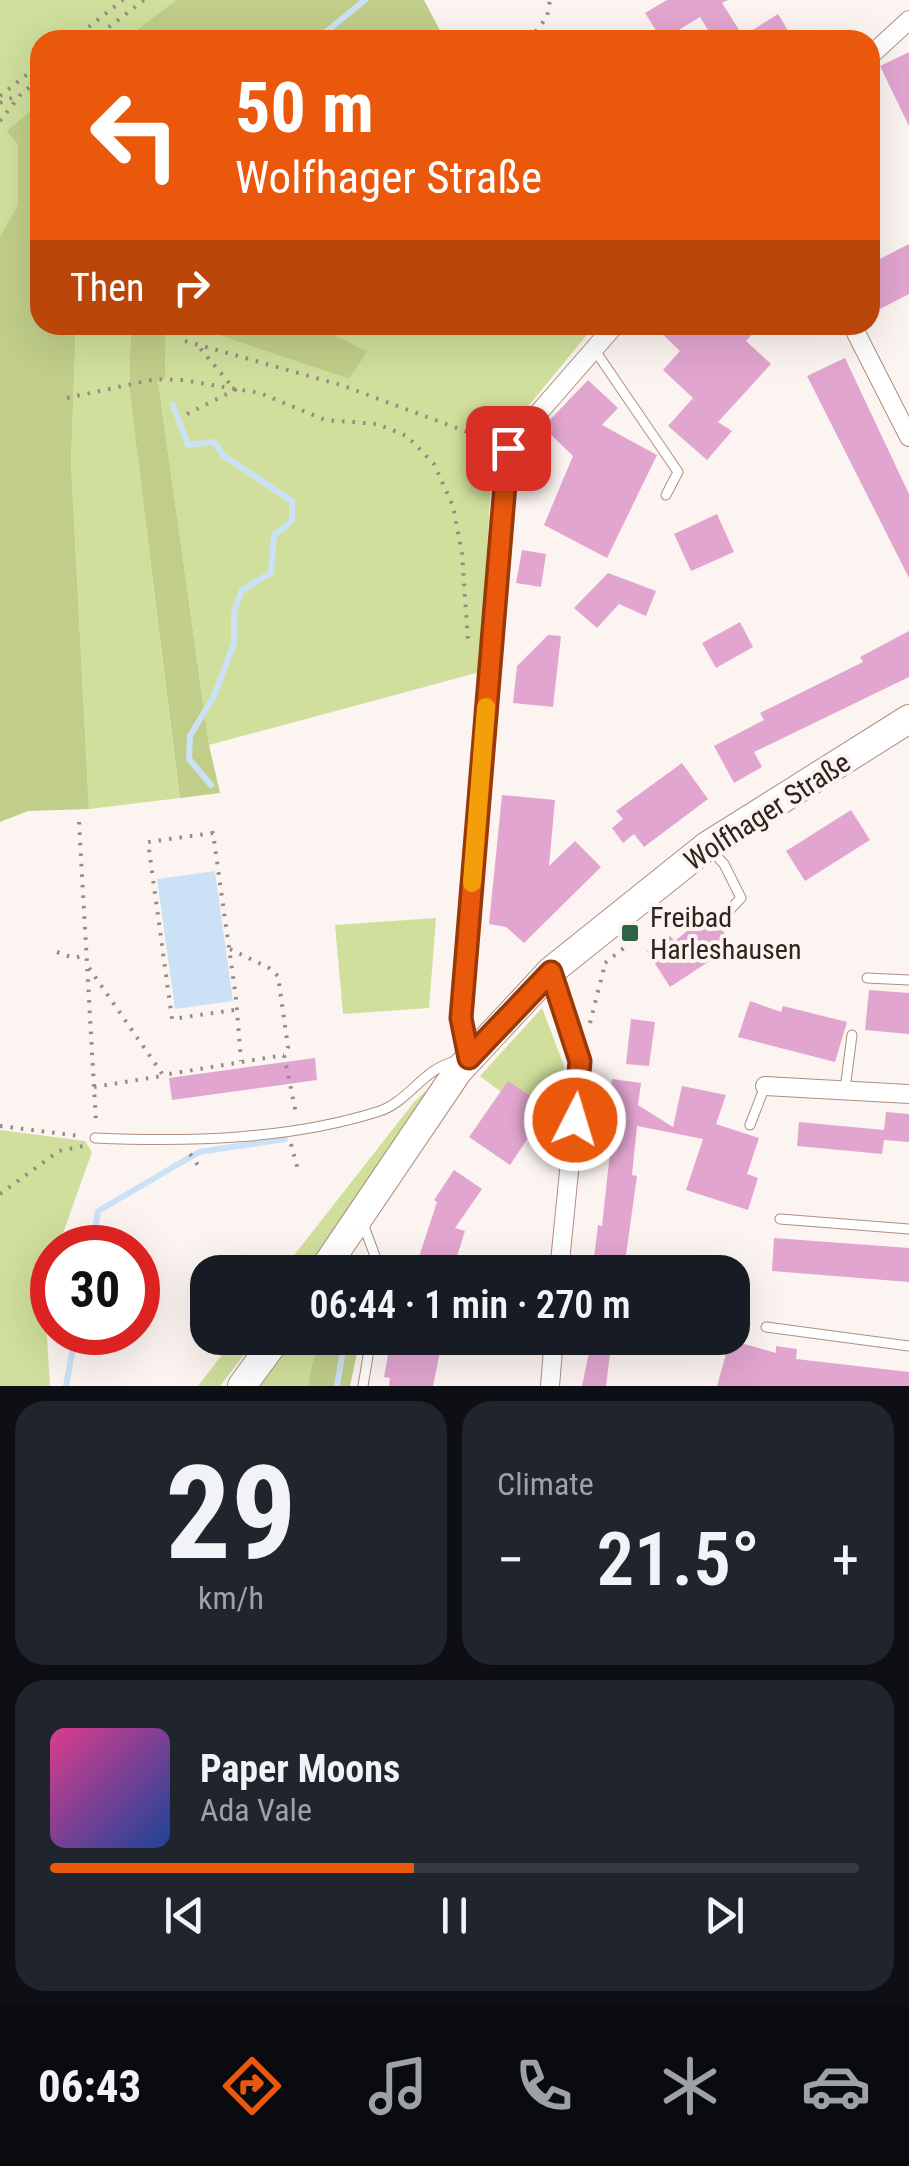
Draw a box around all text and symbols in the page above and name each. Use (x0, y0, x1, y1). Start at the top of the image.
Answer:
text: 50 m (235, 67, 374, 149)
icon: left (70, 70, 200, 200)
text: Wolfhager Straße (235, 151, 542, 204)
icon: right (164, 260, 219, 315)
text: Then (70, 266, 144, 310)
pin (466, 406, 551, 491)
icon: arrive (481, 421, 536, 476)
street label: Wolfhager Straße (678, 746, 856, 877)
place label: Freibad Harleshausen (650, 901, 802, 966)
marker: Freibad Harleshausen (619, 922, 641, 944)
position arrow (523, 1068, 627, 1172)
speed limit sign: 30 (30, 1225, 160, 1355)
text: 06:44 · 1 min · 270 m (310, 1283, 630, 1327)
text: 29 (165, 1437, 297, 1590)
text: Climate (497, 1465, 594, 1503)
text: 21.5° (596, 1515, 760, 1603)
text: − (497, 1528, 525, 1592)
text: + (832, 1528, 859, 1592)
text: km/h (198, 1579, 264, 1617)
text: Paper Moons (200, 1747, 400, 1791)
text: Ada Vale (200, 1791, 312, 1829)
icon: previous (157, 1888, 212, 1943)
icon: pause (427, 1888, 482, 1943)
icon: next (697, 1888, 752, 1943)
icon: directions (217, 2051, 287, 2121)
icon: music (363, 2051, 433, 2121)
icon: phone (509, 2051, 579, 2121)
icon: climate (655, 2051, 725, 2121)
icon: car (801, 2051, 871, 2121)
text: 06:43 (38, 2060, 141, 2113)

